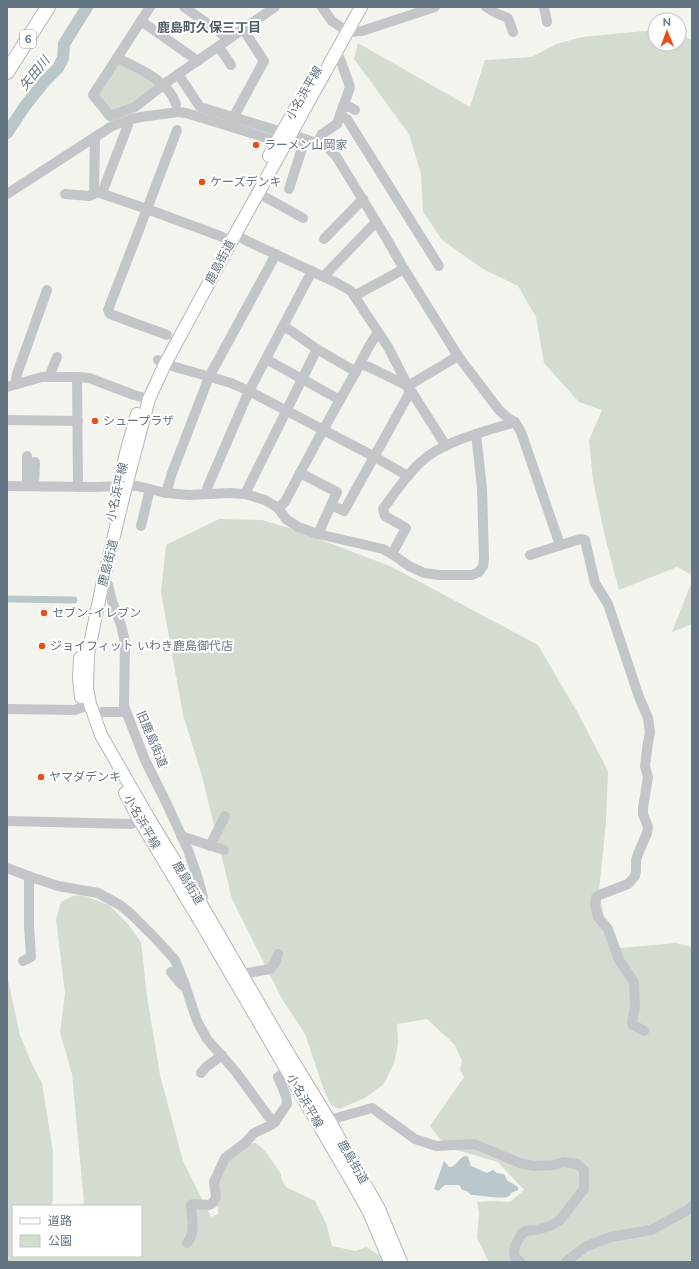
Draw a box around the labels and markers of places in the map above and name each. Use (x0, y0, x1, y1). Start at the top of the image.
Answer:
place label: ラーメン山岡家 (264, 137, 348, 152)
marker: ラーメン山岡家 (251, 140, 261, 150)
place label: ケーズデンキ (210, 174, 281, 189)
marker: ケーズデンキ (197, 177, 207, 187)
place label: シュープラザ (103, 413, 174, 428)
marker: シュープラザ (90, 416, 100, 426)
place label: セブン-イレブン (52, 605, 141, 620)
marker: セブン-イレブン (39, 608, 49, 618)
place label: ジョイフィット いわき鹿島御代店 (50, 638, 233, 653)
marker: ジョイフィット いわき鹿島御代店 (37, 641, 47, 651)
place label: ヤマダデンキ (49, 769, 121, 784)
marker: ヤマダデンキ (36, 772, 46, 782)

